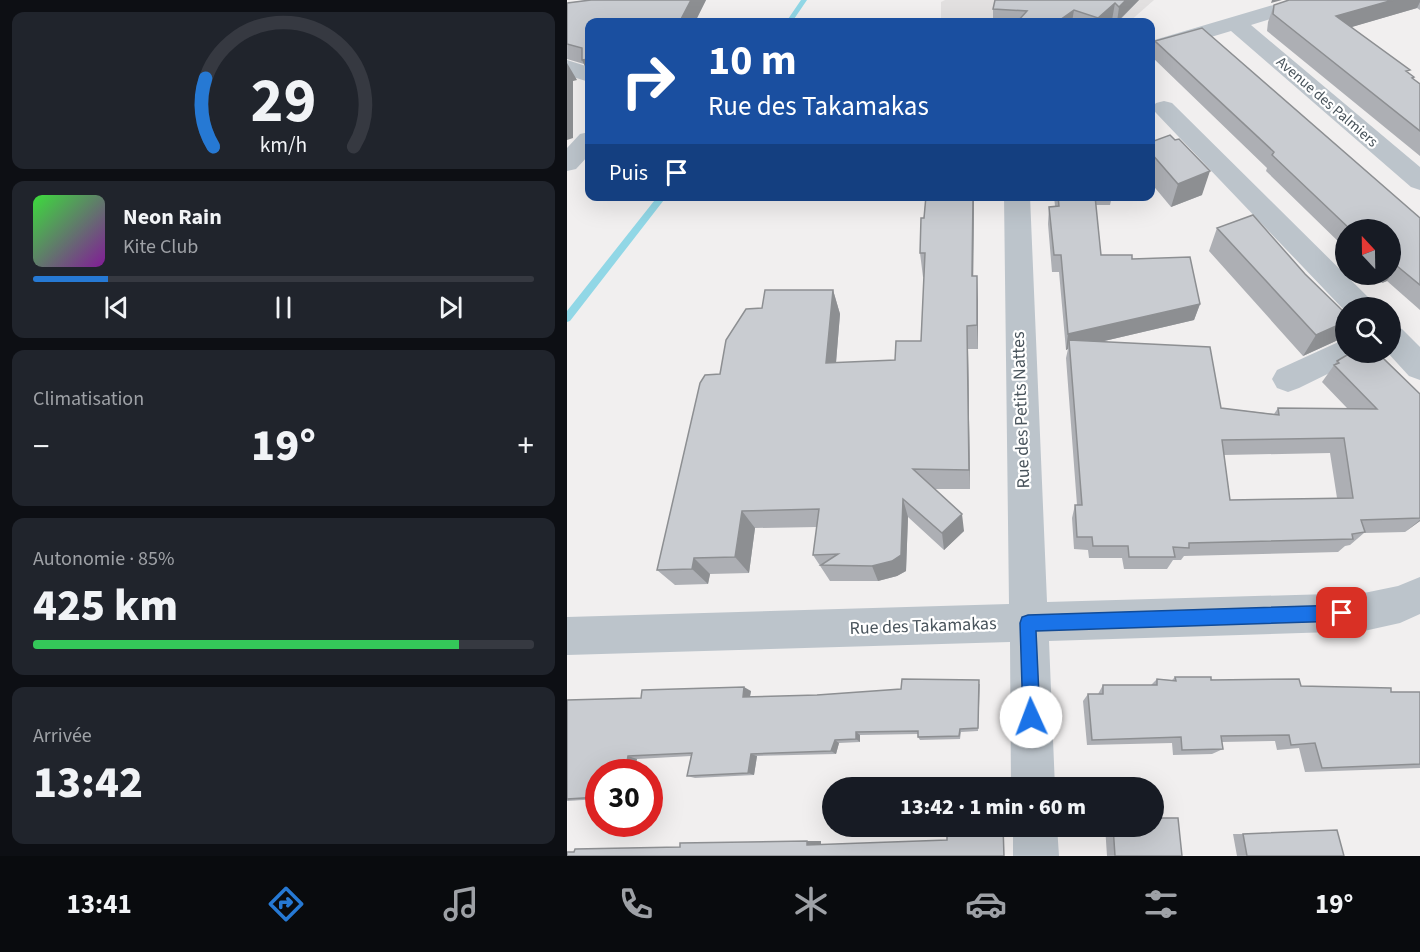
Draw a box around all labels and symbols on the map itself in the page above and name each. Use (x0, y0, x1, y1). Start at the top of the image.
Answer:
street label: Avenue des Palmiers (1272, 52, 1382, 152)
north arrow (1335, 219, 1401, 285)
street label: Rue des Petits Nattes (1006, 331, 1036, 489)
pin (1316, 587, 1367, 638)
street label: Rue des Takamakas (849, 611, 997, 641)
position arrow (999, 685, 1063, 749)
speed limit sign: 30 (585, 759, 663, 837)

